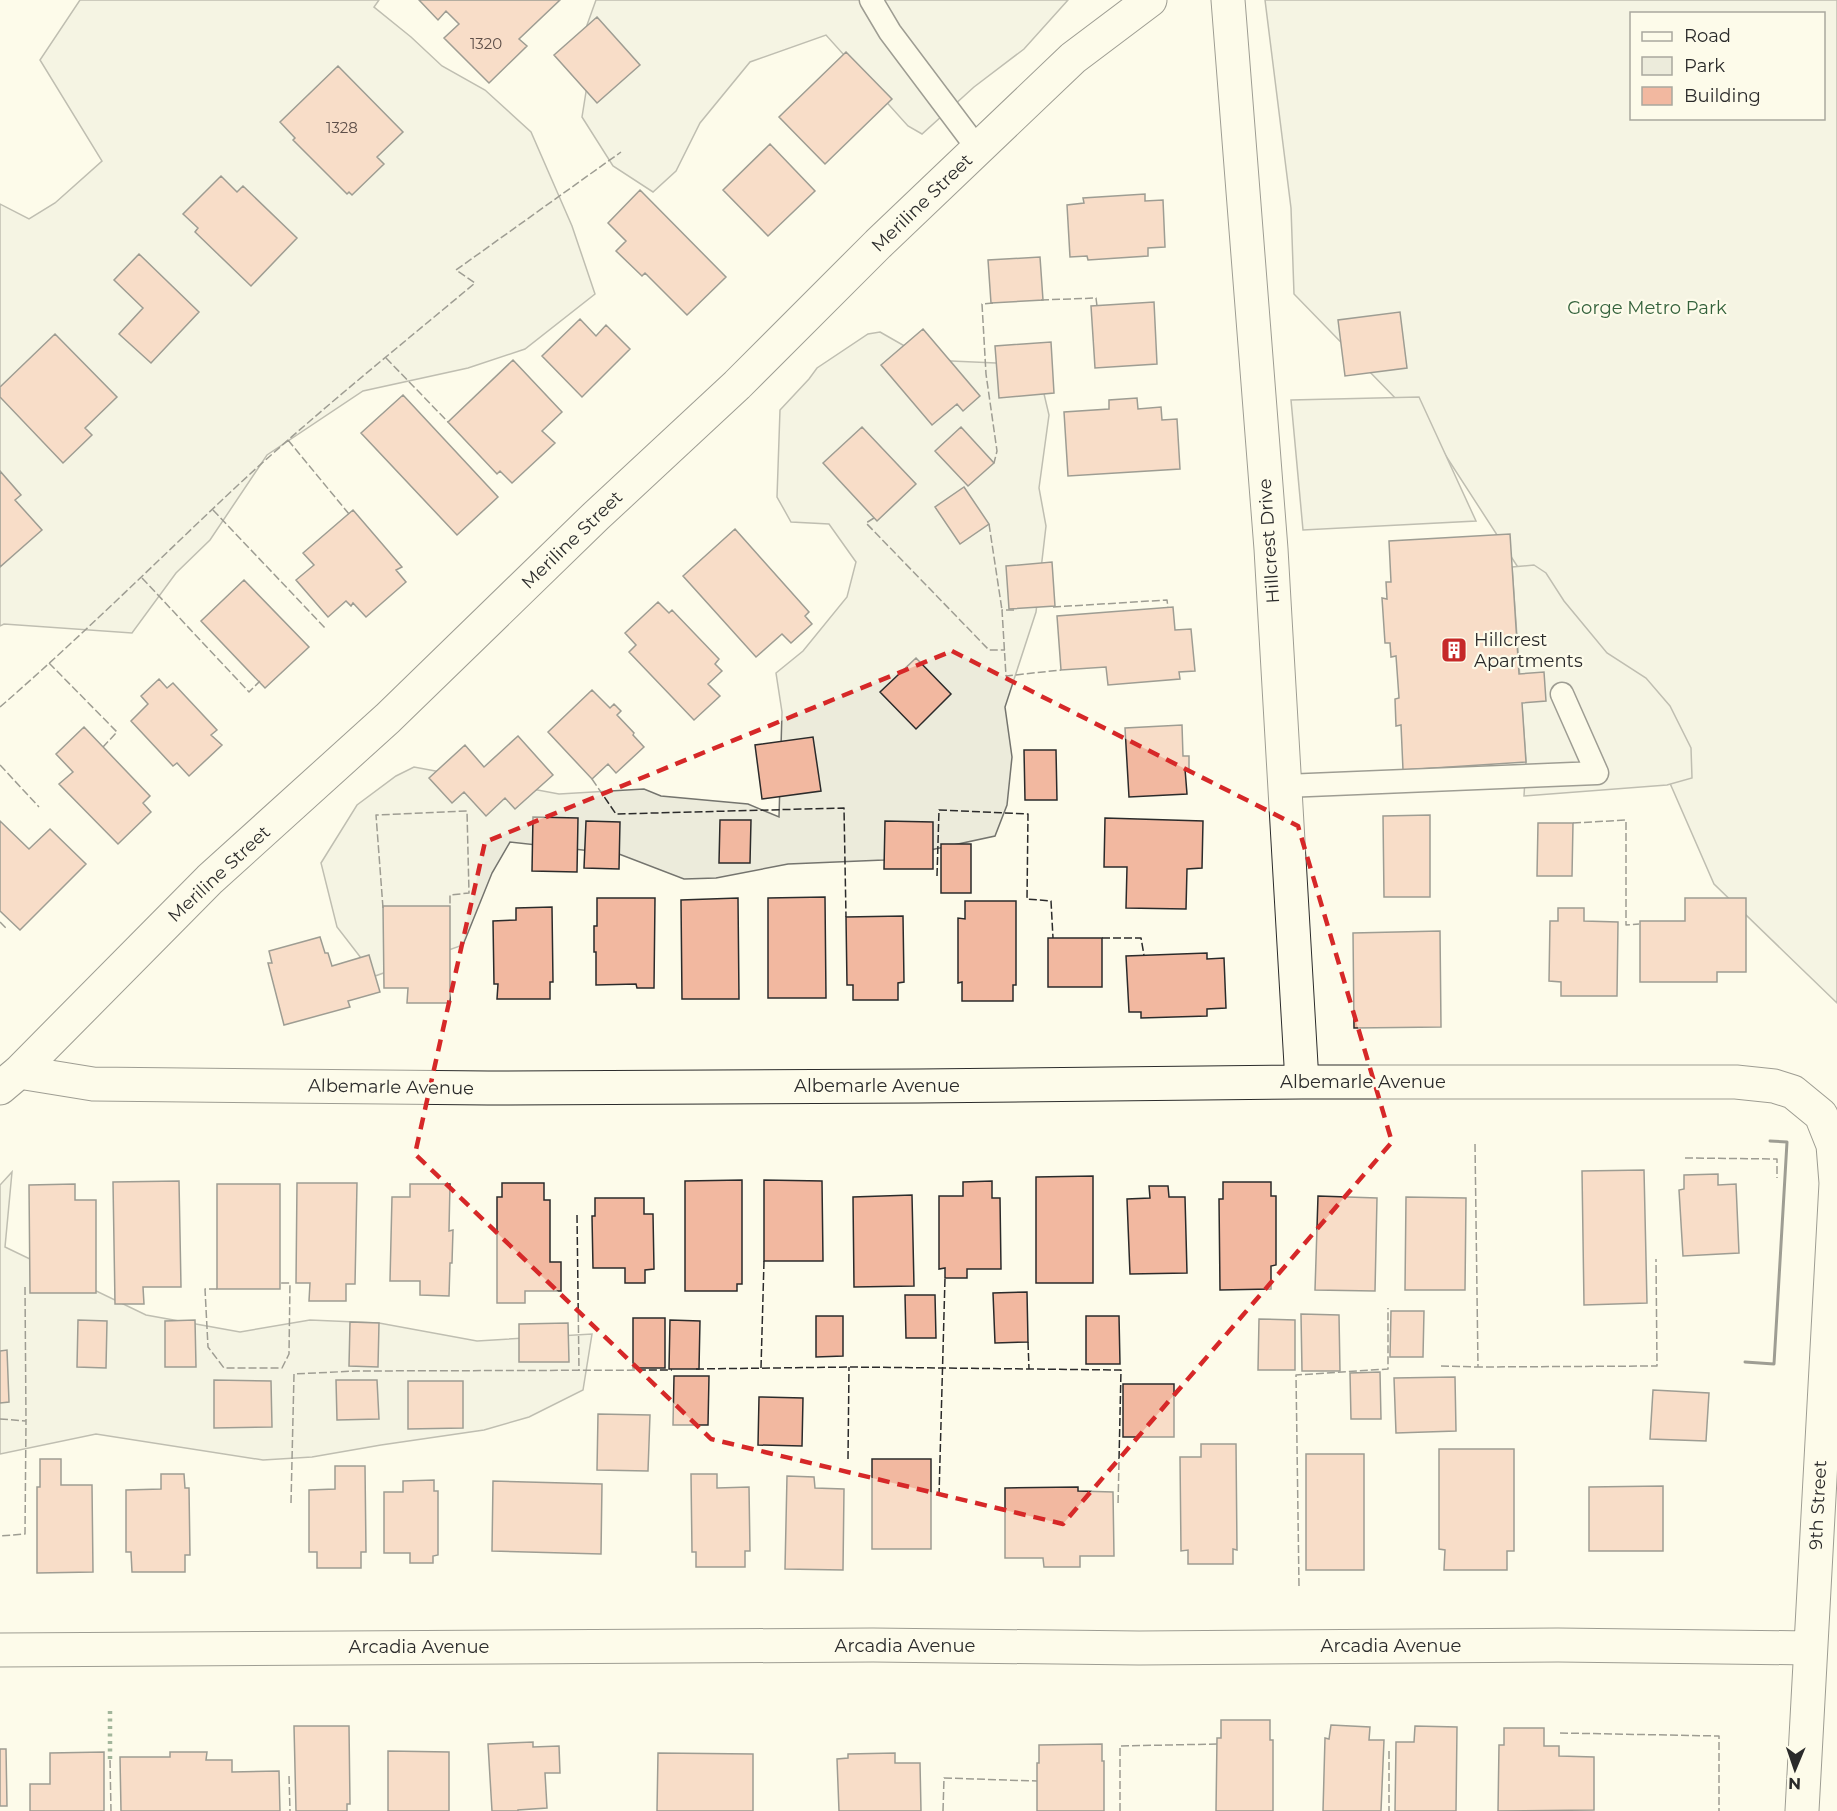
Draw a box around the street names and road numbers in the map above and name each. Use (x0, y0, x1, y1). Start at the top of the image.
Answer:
street label: Meriline Street (867, 149, 977, 257)
street label: Hillcrest Drive (1254, 478, 1284, 604)
street label: Meriline Street (517, 486, 627, 594)
street label: Meriline Street (163, 821, 275, 927)
street label: Albemarle Avenue (1280, 1071, 1446, 1093)
street label: Albemarle Avenue (308, 1075, 474, 1099)
street label: Albemarle Avenue (794, 1075, 960, 1097)
street label: 9th Street (1805, 1460, 1831, 1550)
street label: Arcadia Avenue (835, 1635, 976, 1657)
street label: Arcadia Avenue (1321, 1635, 1462, 1657)
street label: Arcadia Avenue (349, 1636, 490, 1658)

